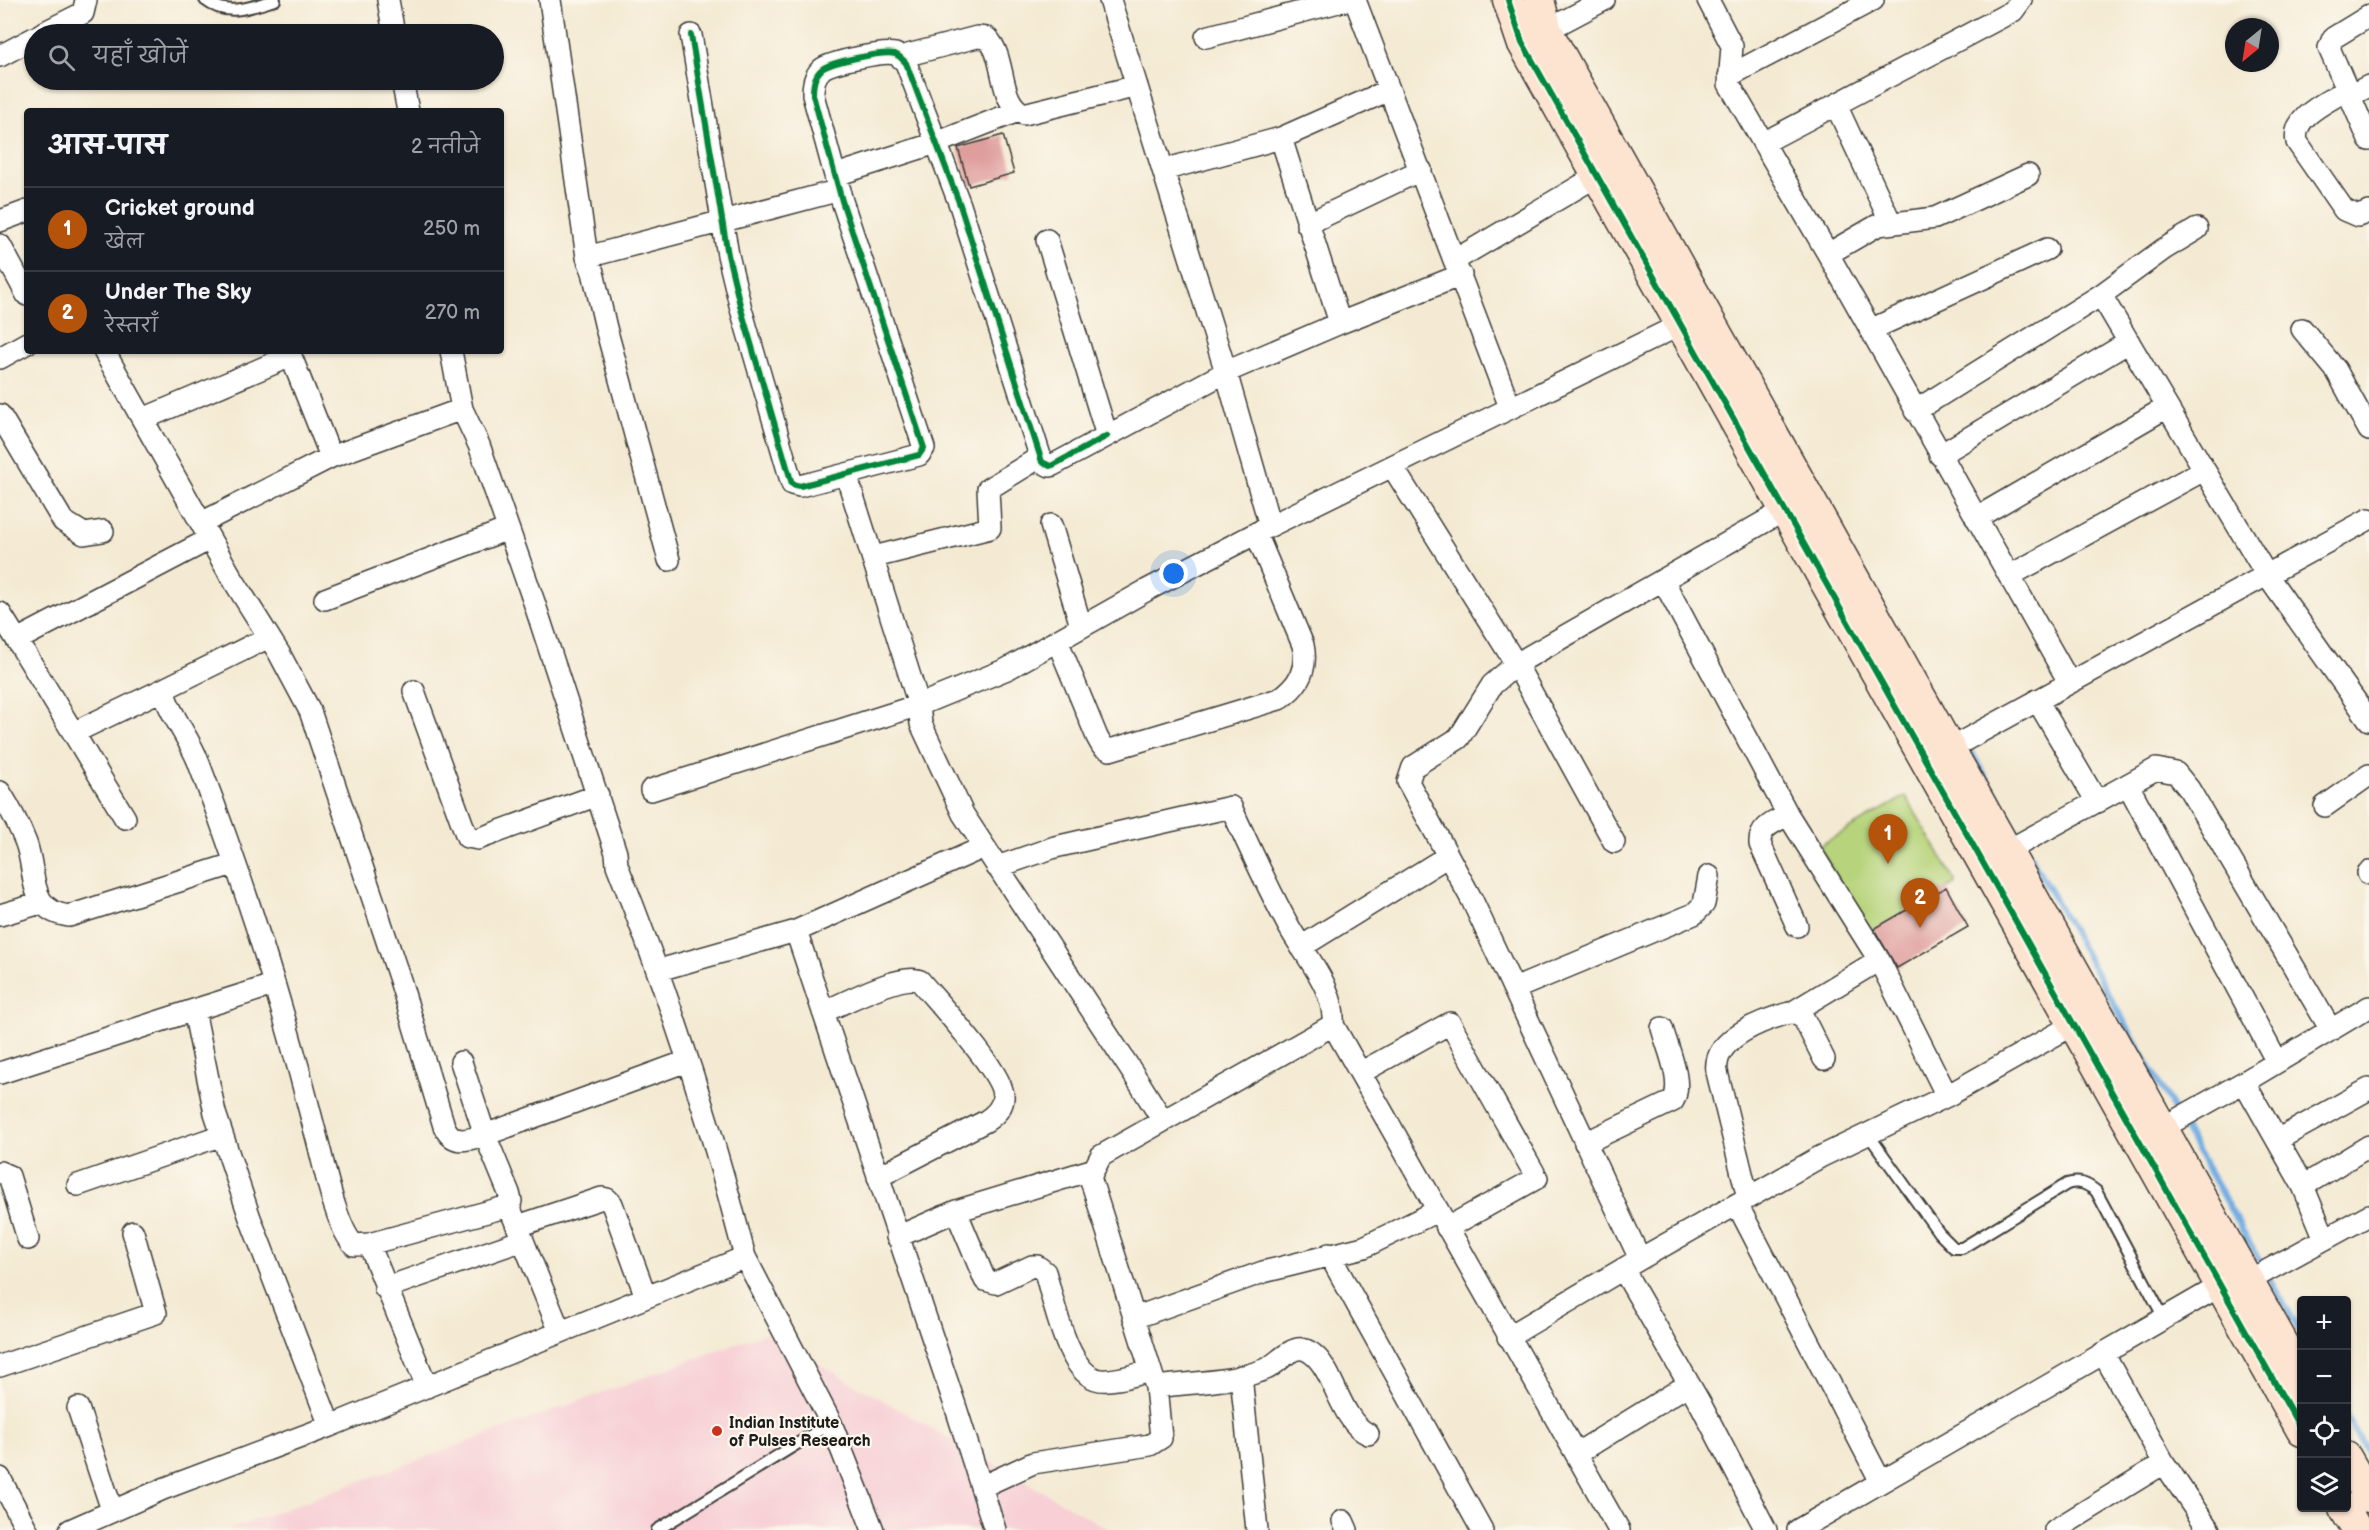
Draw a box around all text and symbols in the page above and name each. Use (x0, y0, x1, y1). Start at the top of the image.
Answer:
north arrow (2225, 18, 2279, 72)
search box (24, 24, 504, 90)
icon: search (45, 41, 78, 74)
text: यहाँ खोजें (93, 43, 188, 70)
text: आस-पास (48, 131, 167, 162)
text: 2 नतीजे (411, 135, 480, 159)
text: Cricket ground (105, 195, 255, 222)
text: 1 (63, 217, 72, 241)
text: 250 m (423, 217, 480, 241)
text: खेल (105, 230, 144, 254)
text: Under The Sky (105, 279, 251, 306)
text: 2 (62, 301, 73, 325)
text: 270 m (425, 301, 480, 325)
text: रेस्तराँ (105, 314, 158, 338)
your location (1159, 559, 1188, 588)
pin: 1 (1868, 814, 1908, 864)
pin: 2 (1900, 878, 1940, 928)
map controls (2297, 1296, 2351, 1512)
button: + (2297, 1296, 2351, 1350)
button: − (2297, 1350, 2351, 1404)
button: locate (2297, 1404, 2351, 1458)
place label: Indian Institute of Pulses Research (729, 1414, 870, 1451)
marker: Indian Institute of Pulses Research (710, 1424, 724, 1438)
button: layers (2297, 1458, 2351, 1512)

